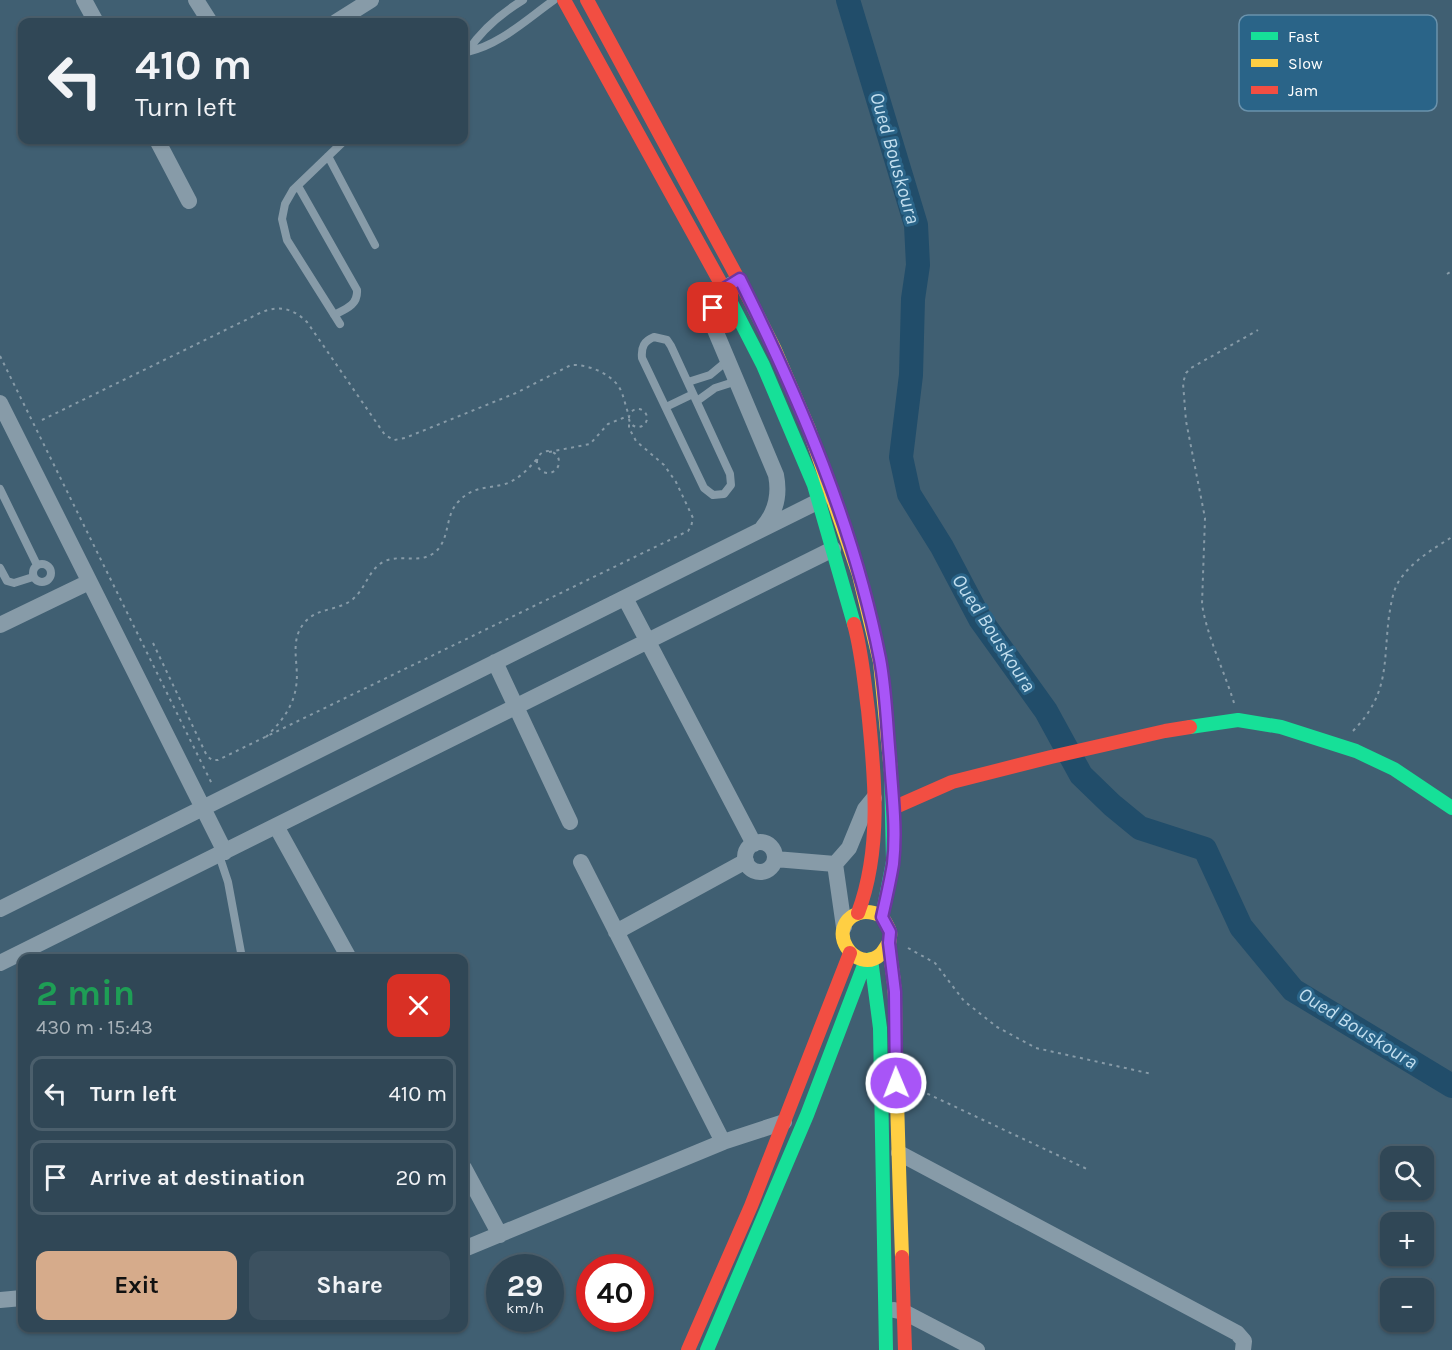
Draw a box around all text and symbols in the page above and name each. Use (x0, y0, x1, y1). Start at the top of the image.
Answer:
legend (1239, 15, 1437, 111)
text: Fast (1288, 27, 1319, 46)
text: 410 m (135, 40, 252, 90)
icon: left (36, 42, 114, 120)
text: Slow (1288, 54, 1323, 73)
text: Jam (1288, 81, 1318, 100)
water label: Oued Bouskoura (865, 89, 925, 227)
text: Turn left (135, 91, 236, 123)
pin (687, 282, 738, 333)
icon: arrive (696, 291, 729, 324)
water label: Oued Bouskoura (947, 570, 1041, 696)
text: 2 min (36, 972, 135, 1014)
button: close (387, 974, 450, 1037)
water label: Oued Bouskoura (1294, 982, 1422, 1074)
text: 430 m · 15:43 (36, 1016, 153, 1039)
position arrow (864, 1051, 928, 1115)
icon: left (39, 1077, 72, 1110)
text: Turn left (90, 1081, 177, 1107)
text: 410 m (389, 1081, 447, 1107)
map controls (1380, 1146, 1434, 1332)
button: search (1380, 1146, 1434, 1200)
icon: arrive (39, 1161, 72, 1194)
text: Arrive at destination (90, 1165, 305, 1191)
text: 20 m (395, 1165, 447, 1191)
button: + (1380, 1212, 1434, 1266)
button: Exit (36, 1251, 237, 1320)
button: Share (249, 1251, 450, 1320)
speed limit sign: 40 (576, 1254, 654, 1332)
text: 29 (507, 1268, 543, 1304)
button: − (1380, 1278, 1434, 1332)
text: km/h (506, 1299, 544, 1317)

